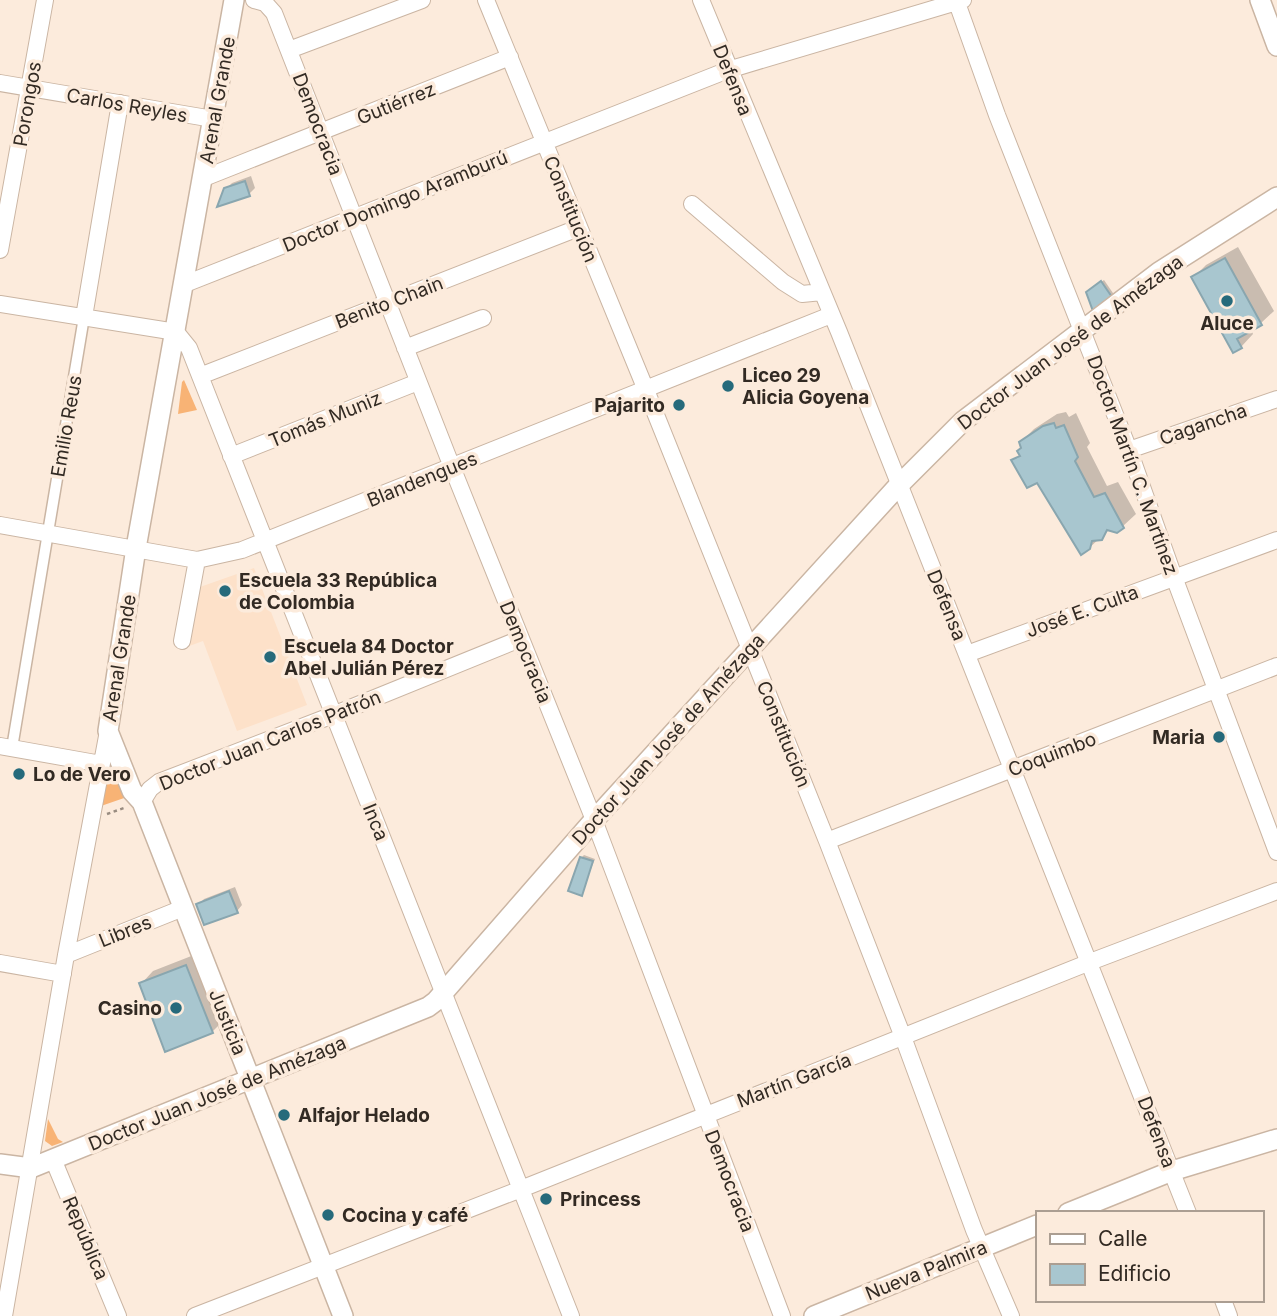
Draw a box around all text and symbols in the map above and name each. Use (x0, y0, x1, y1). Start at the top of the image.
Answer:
street label: Arenal Grande (195, 35, 240, 166)
street label: Defensa (708, 41, 757, 119)
street label: Porongos (9, 60, 46, 148)
street label: Democracia (288, 70, 348, 179)
street label: Gutiérrez (353, 77, 439, 130)
street label: Carlos Reyles (65, 84, 189, 127)
street label: Doctor Domingo Aramburú (279, 146, 511, 257)
street label: Constitución (539, 153, 602, 266)
street label: Doctor Juan José de Amézaga (953, 250, 1187, 435)
street label: Benito Chain (332, 271, 446, 334)
marker: Aluce (1219, 293, 1235, 309)
place label: Aluce (1200, 312, 1254, 335)
street label: Doctor Martín C. Martínez (1082, 352, 1183, 578)
place label: Liceo 29 Alicia Goyena (742, 364, 869, 409)
street label: Emilio Reus (46, 373, 87, 479)
marker: Liceo 29 Alicia Goyena (720, 378, 736, 394)
street label: Tomás Muniz (265, 386, 385, 453)
place label: Pajarito (594, 394, 665, 417)
marker: Pajarito (671, 397, 687, 413)
street label: Cagancha (1156, 399, 1250, 450)
street label: Blandengues (364, 447, 481, 512)
street label: Defensa (922, 566, 971, 644)
place label: Escuela 33 República de Colombia (239, 569, 437, 614)
street label: José E. Culta (1023, 581, 1142, 642)
marker: Escuela 33 República de Colombia (217, 583, 233, 599)
street label: Arenal Grande (98, 593, 141, 723)
street label: Democracia (495, 598, 556, 706)
street label: Doctor Juan José de Amézaga (567, 629, 769, 850)
place label: Escuela 84 Doctor Abel Julián Pérez (284, 635, 454, 680)
marker: Escuela 84 Doctor Abel Julián Pérez (262, 649, 278, 665)
street label: Constitución (752, 678, 815, 791)
street label: Doctor Juan Carlos Patrón (156, 685, 384, 796)
place label: Maria (1152, 726, 1205, 749)
street label: Coquimbo (1005, 727, 1099, 782)
marker: Maria (1211, 729, 1227, 745)
place label: Lo de Vero (33, 763, 131, 786)
marker: Lo de Vero (11, 766, 27, 782)
street label: Inca (358, 800, 393, 844)
street label: Libres (95, 911, 155, 952)
street label: Justicia (204, 986, 251, 1059)
place label: Casino (98, 997, 162, 1020)
marker: Casino (168, 1000, 184, 1016)
street label: Doctor Juan José de Amézaga (85, 1031, 349, 1156)
street label: Martín García (734, 1048, 855, 1113)
street label: Defensa (1132, 1093, 1181, 1171)
place label: Alfajor Helado (298, 1104, 430, 1127)
marker: Alfajor Helado (276, 1107, 292, 1123)
street label: Democracia (700, 1127, 760, 1236)
place label: Princess (560, 1188, 641, 1211)
marker: Princess (538, 1191, 554, 1207)
street label: República (58, 1193, 113, 1283)
place label: Cocina y café (342, 1204, 468, 1227)
marker: Cocina y café (320, 1207, 336, 1223)
legend (1036, 1211, 1263, 1302)
text: Calle (1098, 1226, 1148, 1251)
street label: Nueva Palmira (862, 1236, 990, 1305)
text: Edificio (1098, 1261, 1171, 1286)

